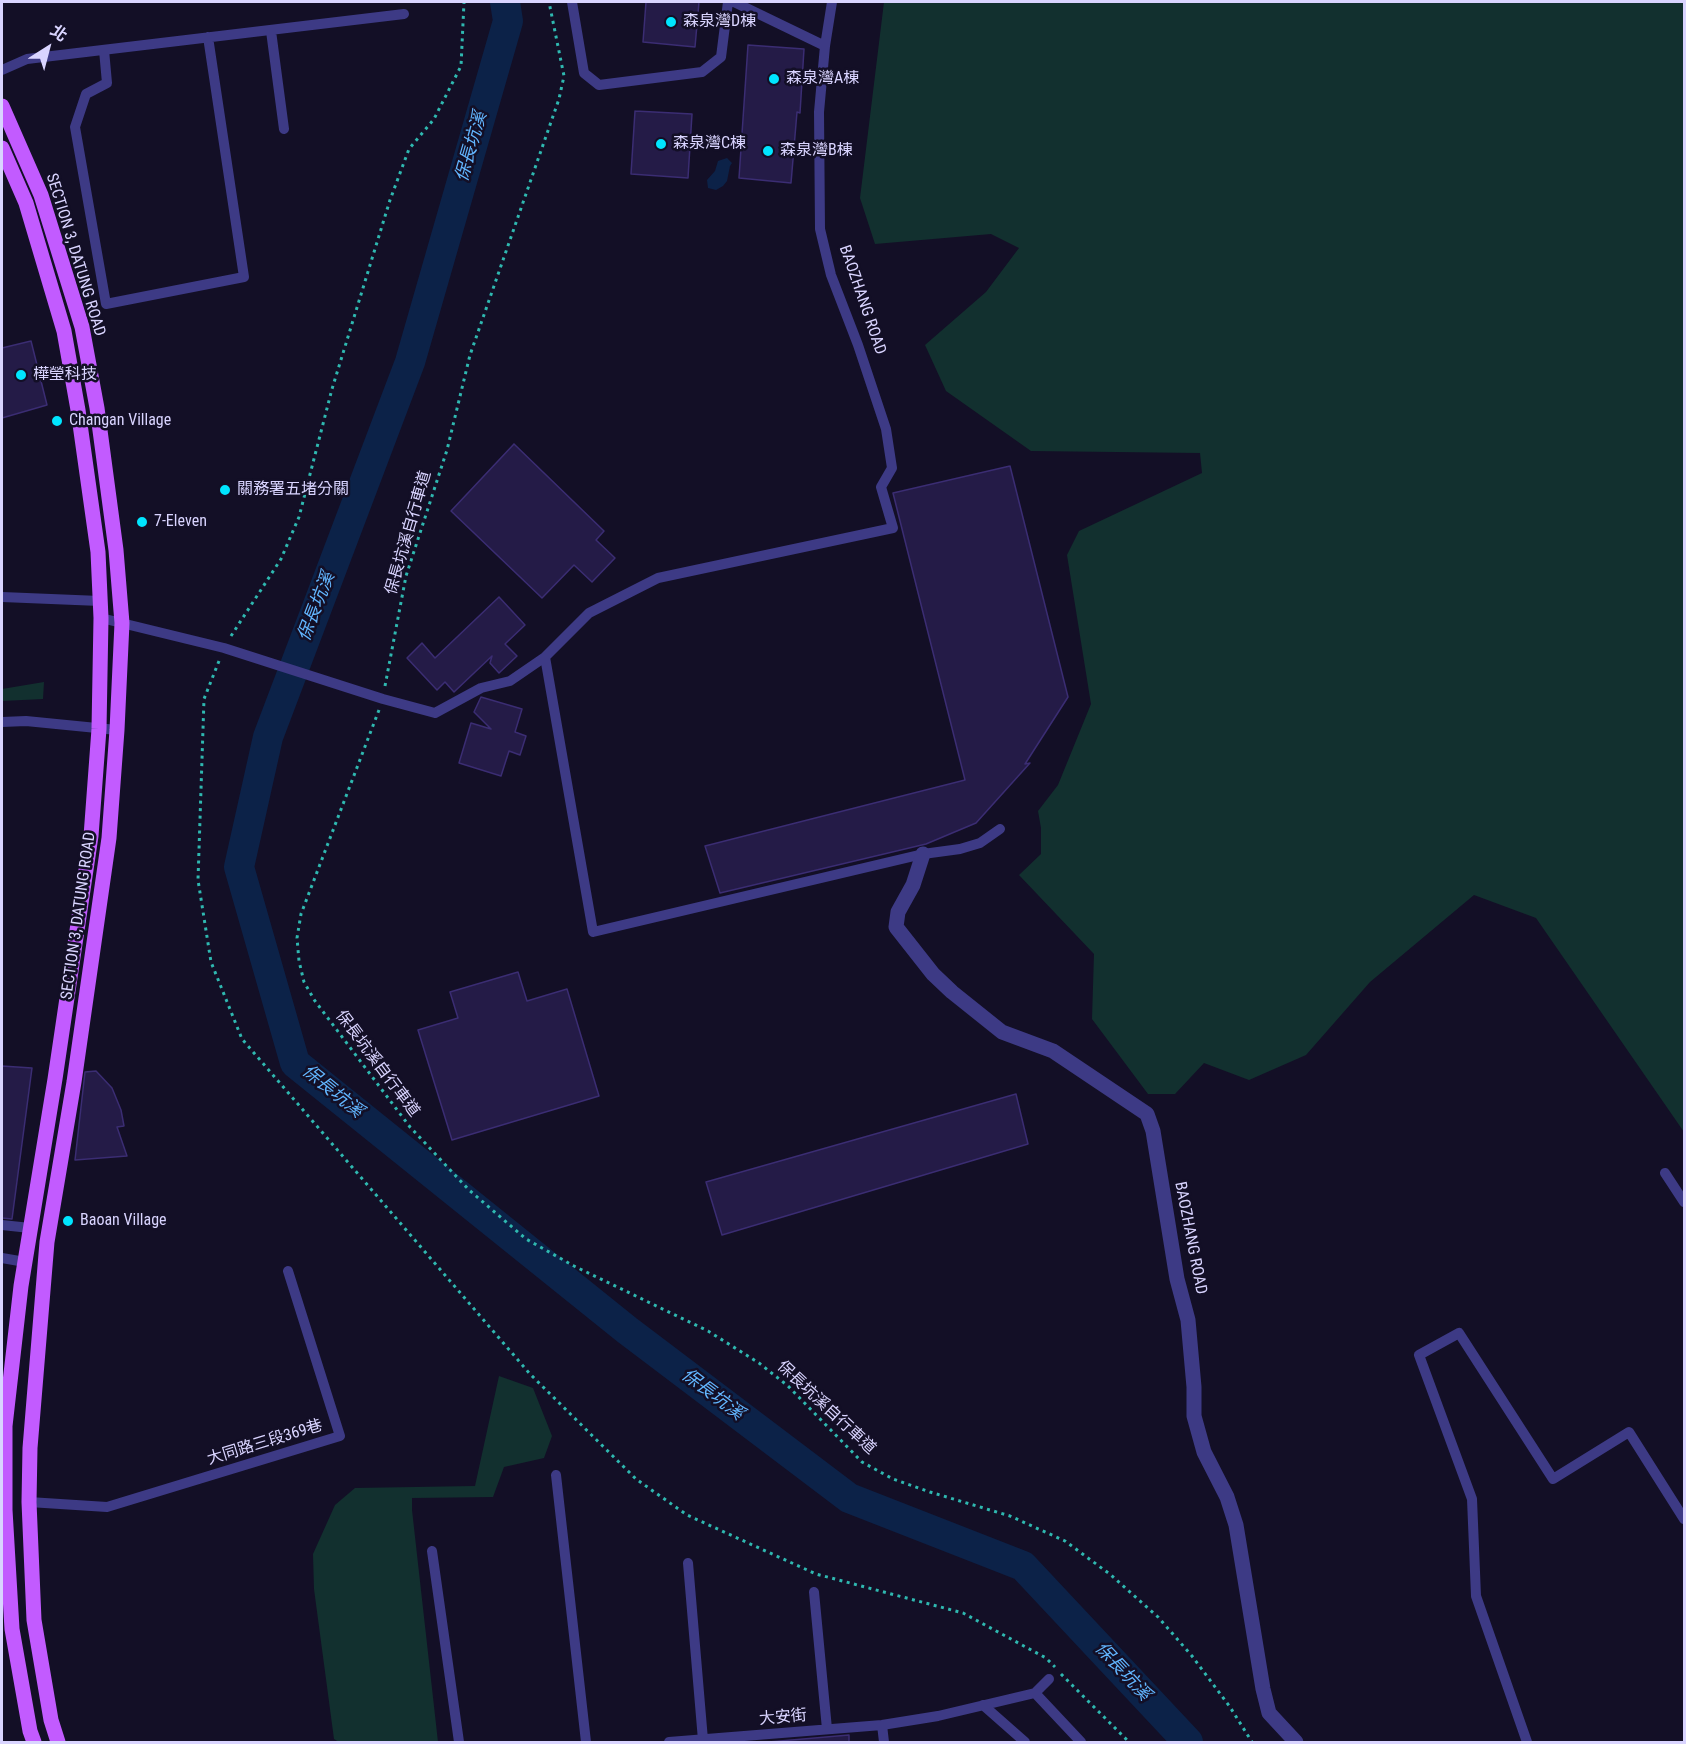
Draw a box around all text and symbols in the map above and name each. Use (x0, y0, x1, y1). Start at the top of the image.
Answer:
place label: 森泉灣D棟 (683, 12, 756, 32)
marker: 森泉灣D棟 (664, 15, 678, 29)
north arrow (18, 18, 78, 78)
text: 北 (47, 21, 71, 45)
place label: 森泉灣A棟 (786, 69, 859, 89)
marker: 森泉灣A棟 (767, 72, 781, 86)
water label: 保長坑溪 (452, 109, 492, 185)
place label: 森泉灣C棟 (673, 134, 746, 154)
marker: 森泉灣C棟 (654, 137, 668, 151)
place label: 森泉灣B棟 (780, 141, 853, 161)
marker: 森泉灣B棟 (761, 144, 775, 158)
street label: SECTION 3, DATUNG ROAD (41, 171, 109, 339)
street label: BAOZHANG ROAD (834, 243, 890, 357)
place label: 樺瑩科技 (33, 365, 97, 385)
marker: 樺瑩科技 (14, 368, 28, 382)
place label: Changan Village (69, 411, 171, 431)
marker: Changan Village (50, 414, 64, 428)
street label: 保長坑溪自行車道 (382, 469, 436, 597)
place label: 關務署五堵分關 (237, 480, 349, 500)
marker: 關務署五堵分關 (218, 483, 232, 497)
place label: 7-Eleven (154, 512, 207, 532)
marker: 7-Eleven (135, 515, 149, 529)
water label: 保長坑溪 (294, 570, 340, 644)
street label: SECTION 3, DATUNG ROAD (58, 831, 100, 1001)
street label: 保長坑溪自行車道 (331, 1007, 423, 1121)
water label: 保長坑溪 (297, 1061, 367, 1123)
street label: BAOZHANG ROAD (1170, 1180, 1210, 1296)
place label: Baoan Village (80, 1211, 167, 1231)
marker: Baoan Village (61, 1214, 75, 1228)
street label: 保長坑溪自行車道 (773, 1357, 879, 1459)
water label: 保長坑溪 (677, 1365, 747, 1425)
street label: 大同路三段369巷 (205, 1416, 325, 1470)
water label: 保長坑溪 (1090, 1638, 1154, 1706)
street label: 大安街 (758, 1706, 808, 1730)

